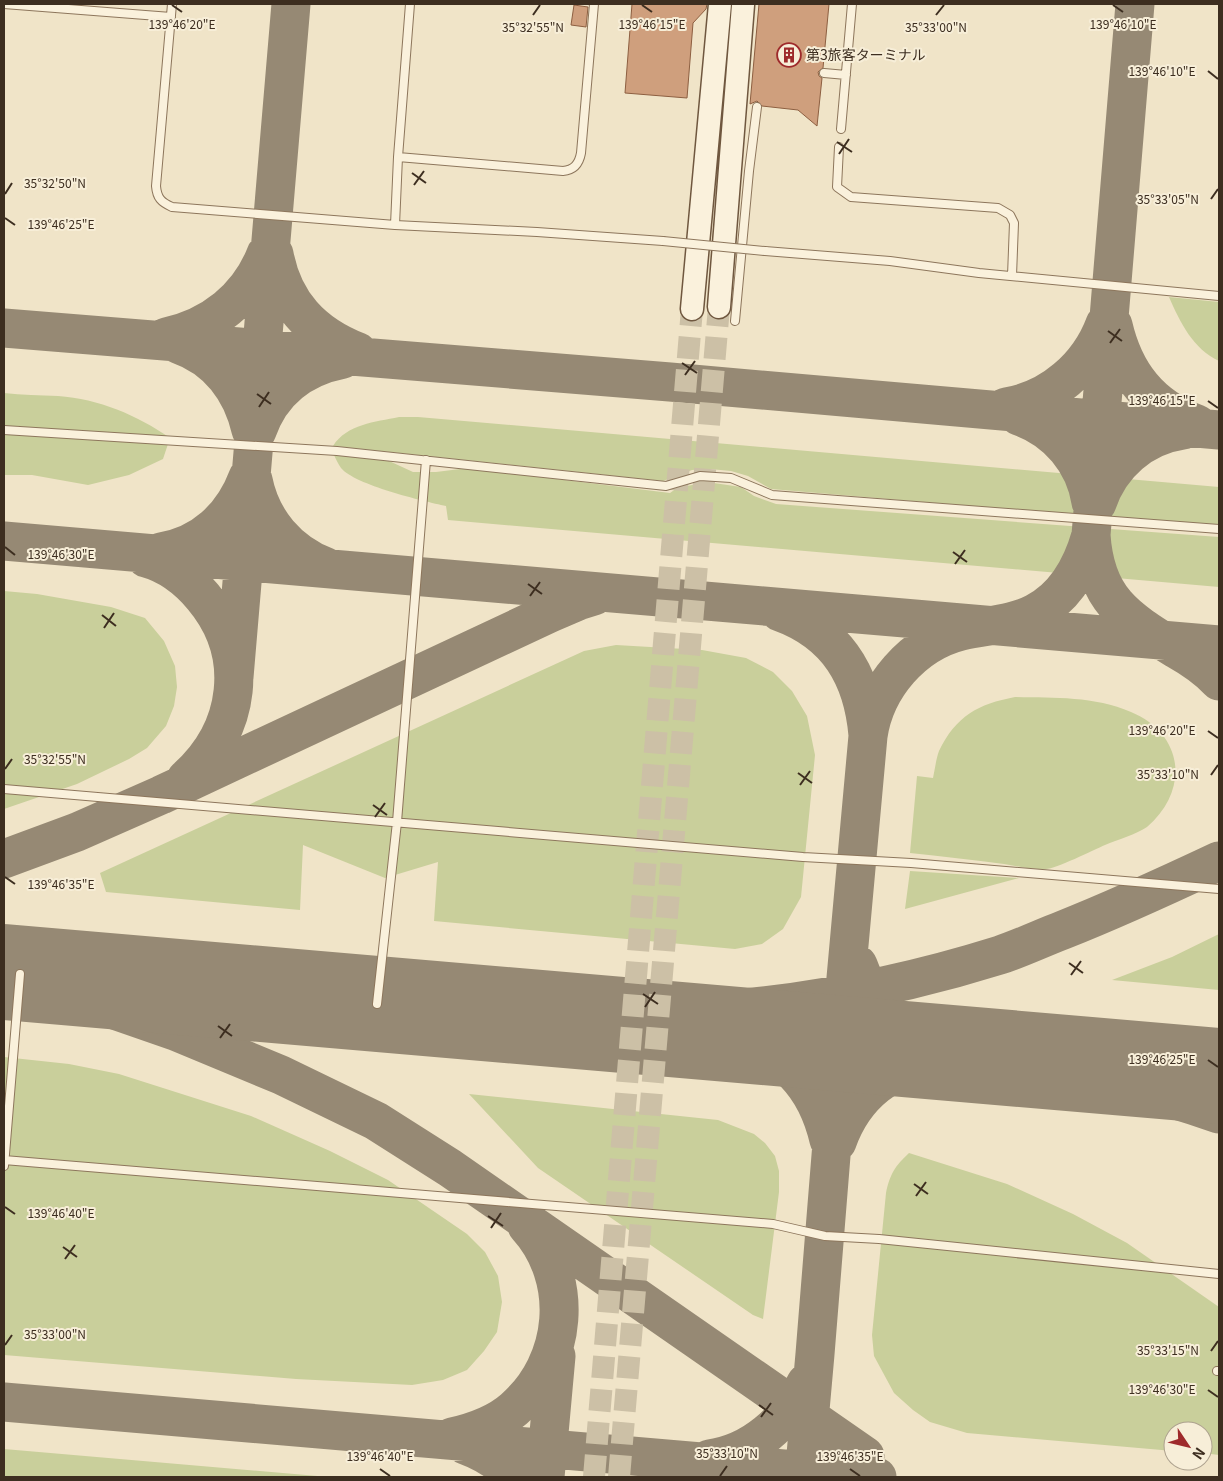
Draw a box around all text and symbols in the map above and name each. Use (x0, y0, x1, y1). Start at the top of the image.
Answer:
text: 139°46'20"E (148, 15, 216, 32)
text: 139°46'15"E (618, 15, 686, 32)
text: 139°46'10"E (1089, 15, 1157, 32)
text: 35°32'55"N (502, 18, 564, 35)
text: 35°33'00"N (905, 18, 967, 35)
building icon: 第3旅客ターミナル (776, 42, 802, 68)
place label: 第3旅客ターミナル (806, 44, 926, 64)
text: 139°46'10"E (1128, 62, 1196, 79)
text: 35°32'50"N (24, 174, 86, 191)
text: 35°33'05"N (1137, 190, 1199, 207)
text: 139°46'25"E (27, 215, 95, 232)
text: 139°46'15"E (1128, 391, 1196, 408)
text: 139°46'30"E (27, 545, 95, 562)
text: 139°46'20"E (1128, 721, 1196, 738)
text: 35°32'55"N (24, 750, 86, 767)
text: 35°33'10"N (1137, 765, 1199, 782)
text: 139°46'35"E (27, 875, 95, 892)
text: 139°46'25"E (1128, 1050, 1196, 1067)
text: 139°46'40"E (27, 1204, 95, 1221)
text: 35°33'00"N (24, 1325, 86, 1342)
text: 35°33'15"N (1137, 1341, 1199, 1358)
text: 139°46'30"E (1128, 1380, 1196, 1397)
north arrow (1163, 1421, 1213, 1471)
text: 35°33'10"N (696, 1444, 758, 1461)
text: N (1188, 1444, 1211, 1464)
text: 139°46'40"E (346, 1447, 414, 1464)
text: 139°46'35"E (816, 1447, 884, 1464)

